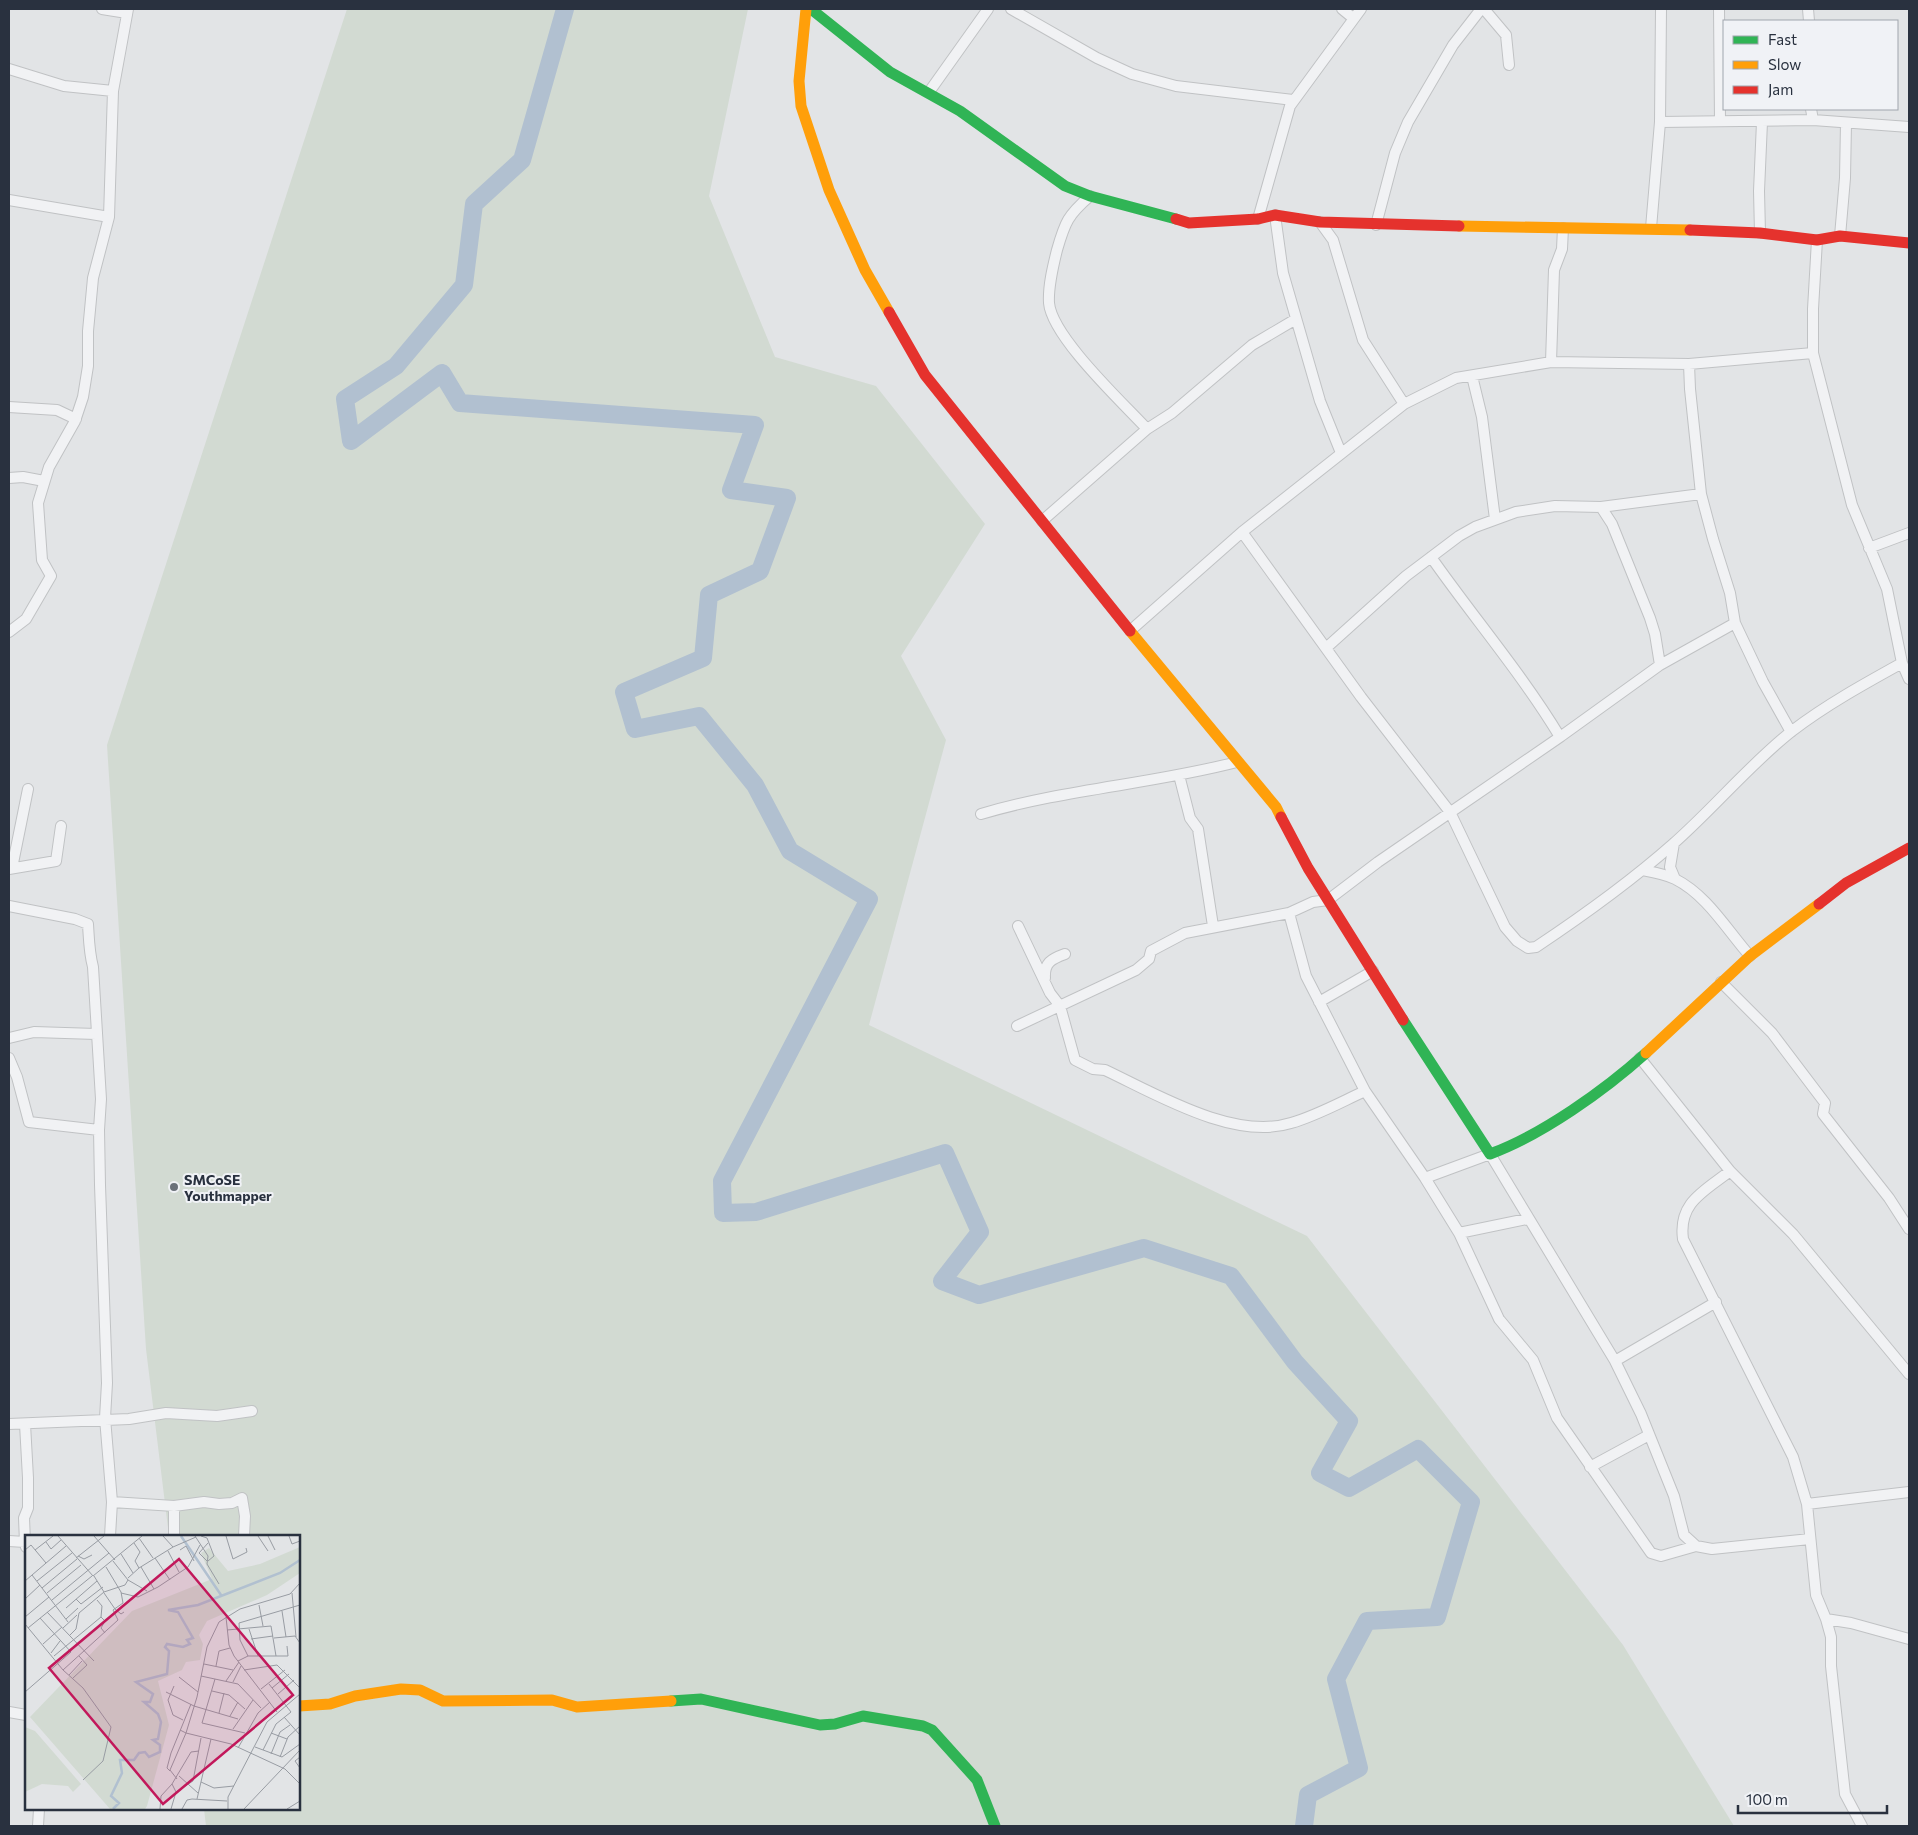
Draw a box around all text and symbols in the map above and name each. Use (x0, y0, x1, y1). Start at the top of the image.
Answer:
legend (1723, 20, 1898, 110)
text: Fast (1768, 30, 1797, 48)
text: Slow (1768, 55, 1801, 73)
text: Jam (1768, 80, 1793, 98)
place label: SMCoSE Youthmapper (184, 1171, 272, 1204)
marker: SMCoSE Youthmapper (168, 1181, 180, 1193)
inset map (25, 1535, 300, 1810)
scale bar (1738, 1782, 1887, 1814)
text: 100 m (1746, 1790, 1788, 1808)

